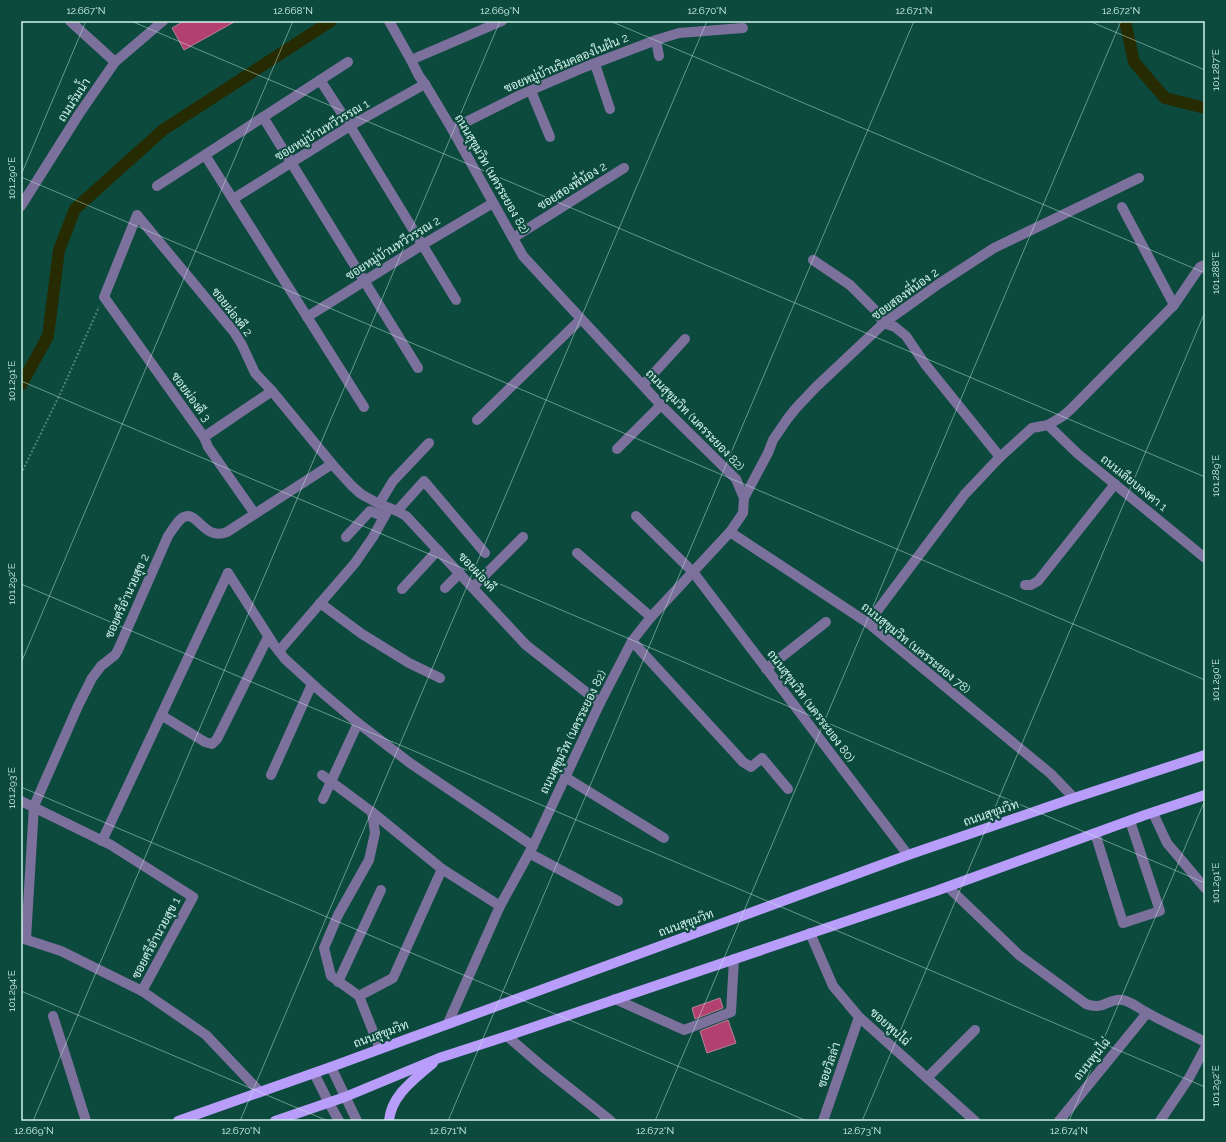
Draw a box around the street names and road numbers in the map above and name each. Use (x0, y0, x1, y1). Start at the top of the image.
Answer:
street label: ซอยหมู่บ้านริมคลองในฝัน 2 (501, 29, 631, 97)
street label: ถนนริมน้ำ (51, 74, 93, 124)
street label: ซอยหมู่บ้านทวีวรรณ 1 (272, 95, 372, 165)
street label: ถนนสุขุมวิท (นครระยอง 82) (450, 112, 532, 237)
street label: ซอยสองพี่น้อง 2 (533, 156, 609, 213)
street label: ซอยหมู่บ้านทวีวรรณ 2 (343, 212, 443, 284)
street label: ซอยสองพี่น้อง 2 (867, 262, 941, 323)
street label: ซอยผ่องดี 2 (209, 284, 256, 339)
street label: ถนนสุขุมวิท (นครระยอง 82) (641, 366, 747, 475)
street label: ซอยผ่องดี 3 (168, 369, 214, 425)
street label: ถนนเลียบคงคา 1 (1098, 451, 1171, 514)
street label: ซอยผ่องดี (455, 549, 499, 594)
street label: ซอยศรีอำนวยสุข 2 (101, 551, 154, 641)
street label: ถนนสุขุมวิท (นครระยอง 78) (857, 600, 973, 698)
street label: ถนนสุขุมวิท (นครระยอง 80) (763, 647, 858, 766)
street label: ถนนสุขุมวิท (นครระยอง 82) (537, 668, 611, 797)
street label: ถนนสุขุมวิท (961, 797, 1021, 831)
street label: ซอยศรีอำนวยสุข 1 (128, 894, 185, 982)
street label: ถนนสุขุมวิท (656, 907, 716, 941)
street label: ซอยพูนไฉ่ (866, 1005, 914, 1049)
street label: ถนนสุขุมวิท (351, 1018, 411, 1052)
street label: ถนนพูนไฉ่ (1070, 1034, 1114, 1083)
street label: ซอยวิลล่า (815, 1040, 843, 1090)

